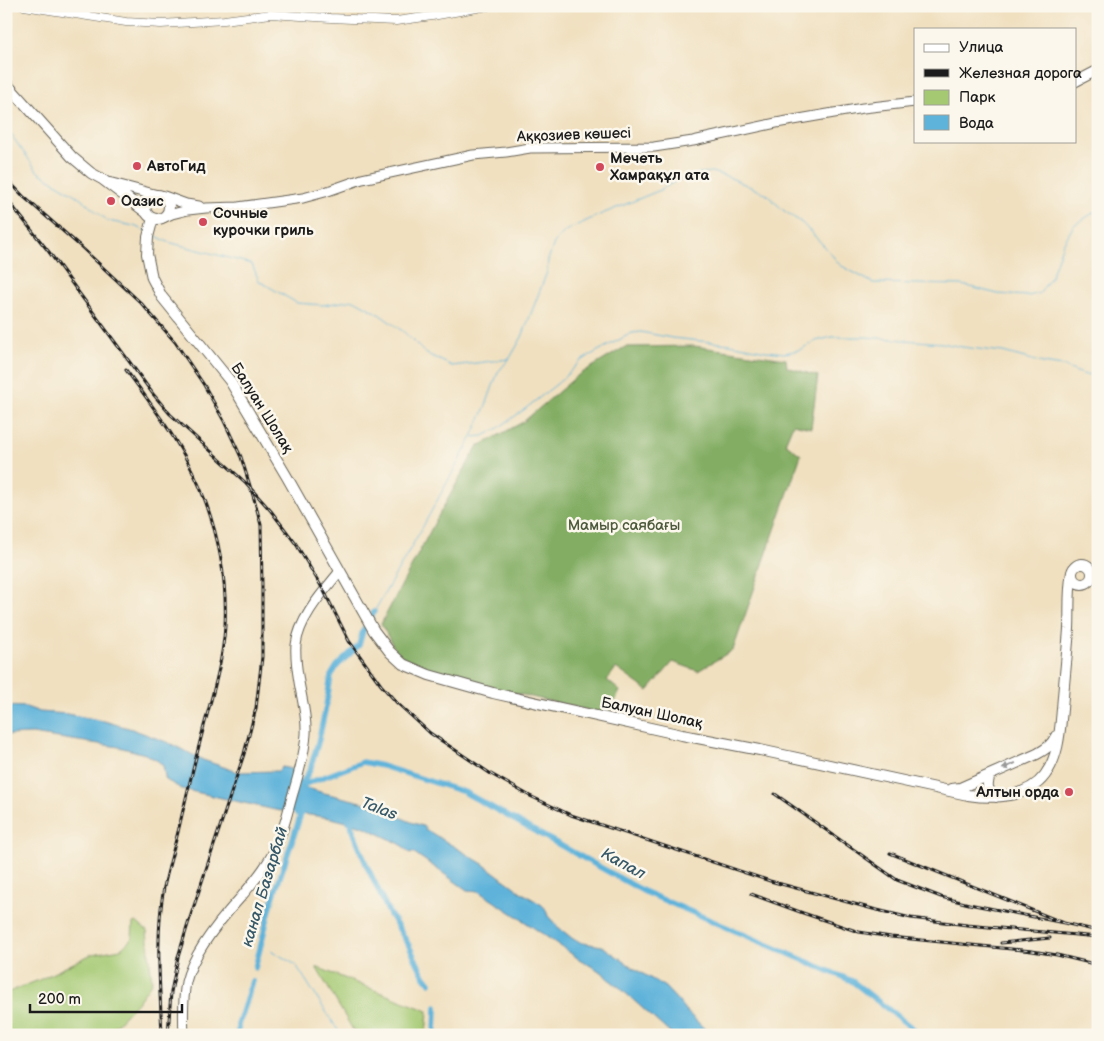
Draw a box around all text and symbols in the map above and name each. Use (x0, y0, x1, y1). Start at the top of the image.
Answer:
legend (914, 28, 1076, 142)
text: Улица (959, 38, 1004, 57)
text: Железная дорога (959, 64, 1082, 83)
text: Парк (959, 88, 996, 107)
text: Вода (959, 114, 994, 133)
street label: Аққозиев көшесі (516, 124, 631, 147)
place label: Мечеть Хамрақұл ата (609, 149, 709, 185)
place label: АвтоГид (146, 157, 206, 176)
marker: АвтоГид (131, 160, 143, 172)
marker: Мечеть Хамрақұл ата (594, 161, 606, 173)
place label: Оазис (121, 192, 164, 211)
marker: Оазис (105, 195, 117, 207)
place label: Сочные курочки гриль (213, 204, 314, 240)
marker: Сочные курочки гриль (197, 216, 209, 228)
street label: Балуан Шолақ (227, 359, 298, 457)
park label: Мамыр саябағы (568, 516, 680, 535)
street label: Балуан Шолақ (600, 693, 705, 733)
one-way arrow (1002, 763, 1016, 771)
place label: Алтын орда (975, 783, 1059, 802)
marker: Алтын орда (1063, 786, 1075, 798)
water label: Talas (358, 793, 400, 825)
water label: канал Базарбай (238, 825, 292, 949)
water label: Капал (598, 844, 648, 884)
scale bar (30, 981, 182, 1013)
text: 200 m (38, 990, 81, 1009)

